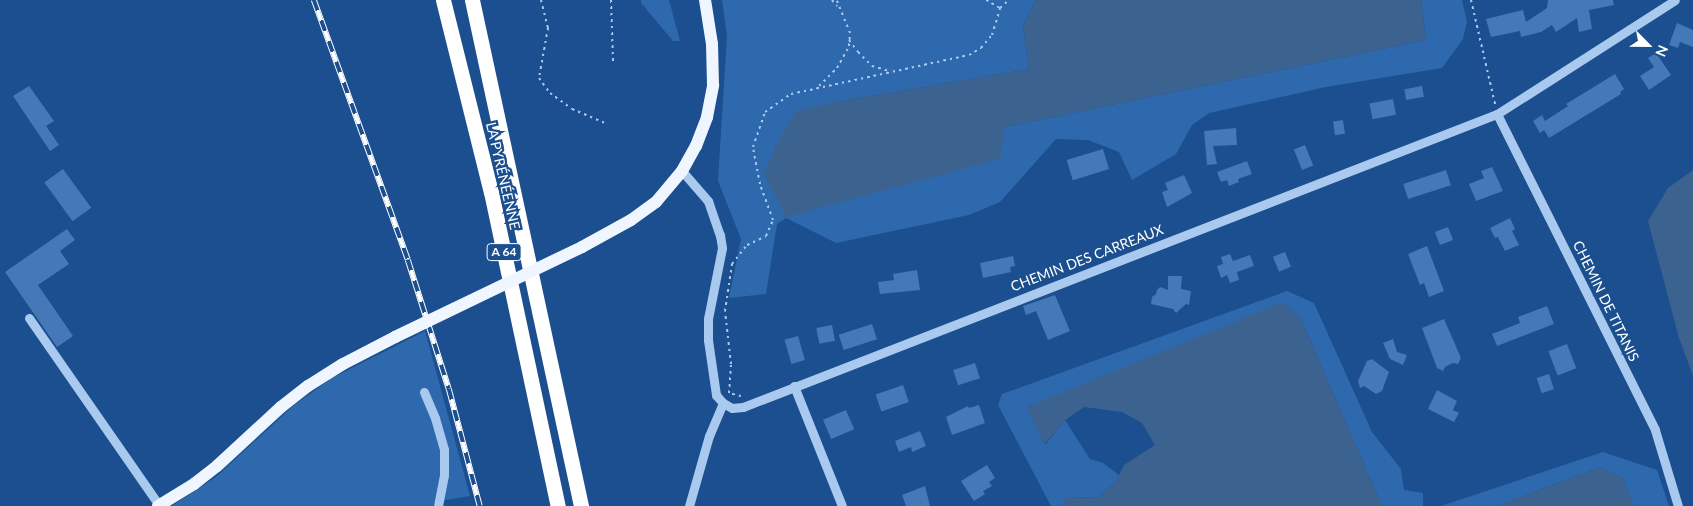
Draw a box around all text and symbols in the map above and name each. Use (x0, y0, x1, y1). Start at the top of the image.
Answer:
north arrow (1623, 20, 1673, 70)
text: N (1652, 43, 1672, 59)
street label: LA PYRÉNÉENNE (482, 120, 524, 232)
street label: CHEMIN DES CARREAUX (1008, 221, 1166, 295)
street label: CHEMIN DE TITANIS (1569, 238, 1643, 364)
road number: A 64 (485, 242, 523, 262)

